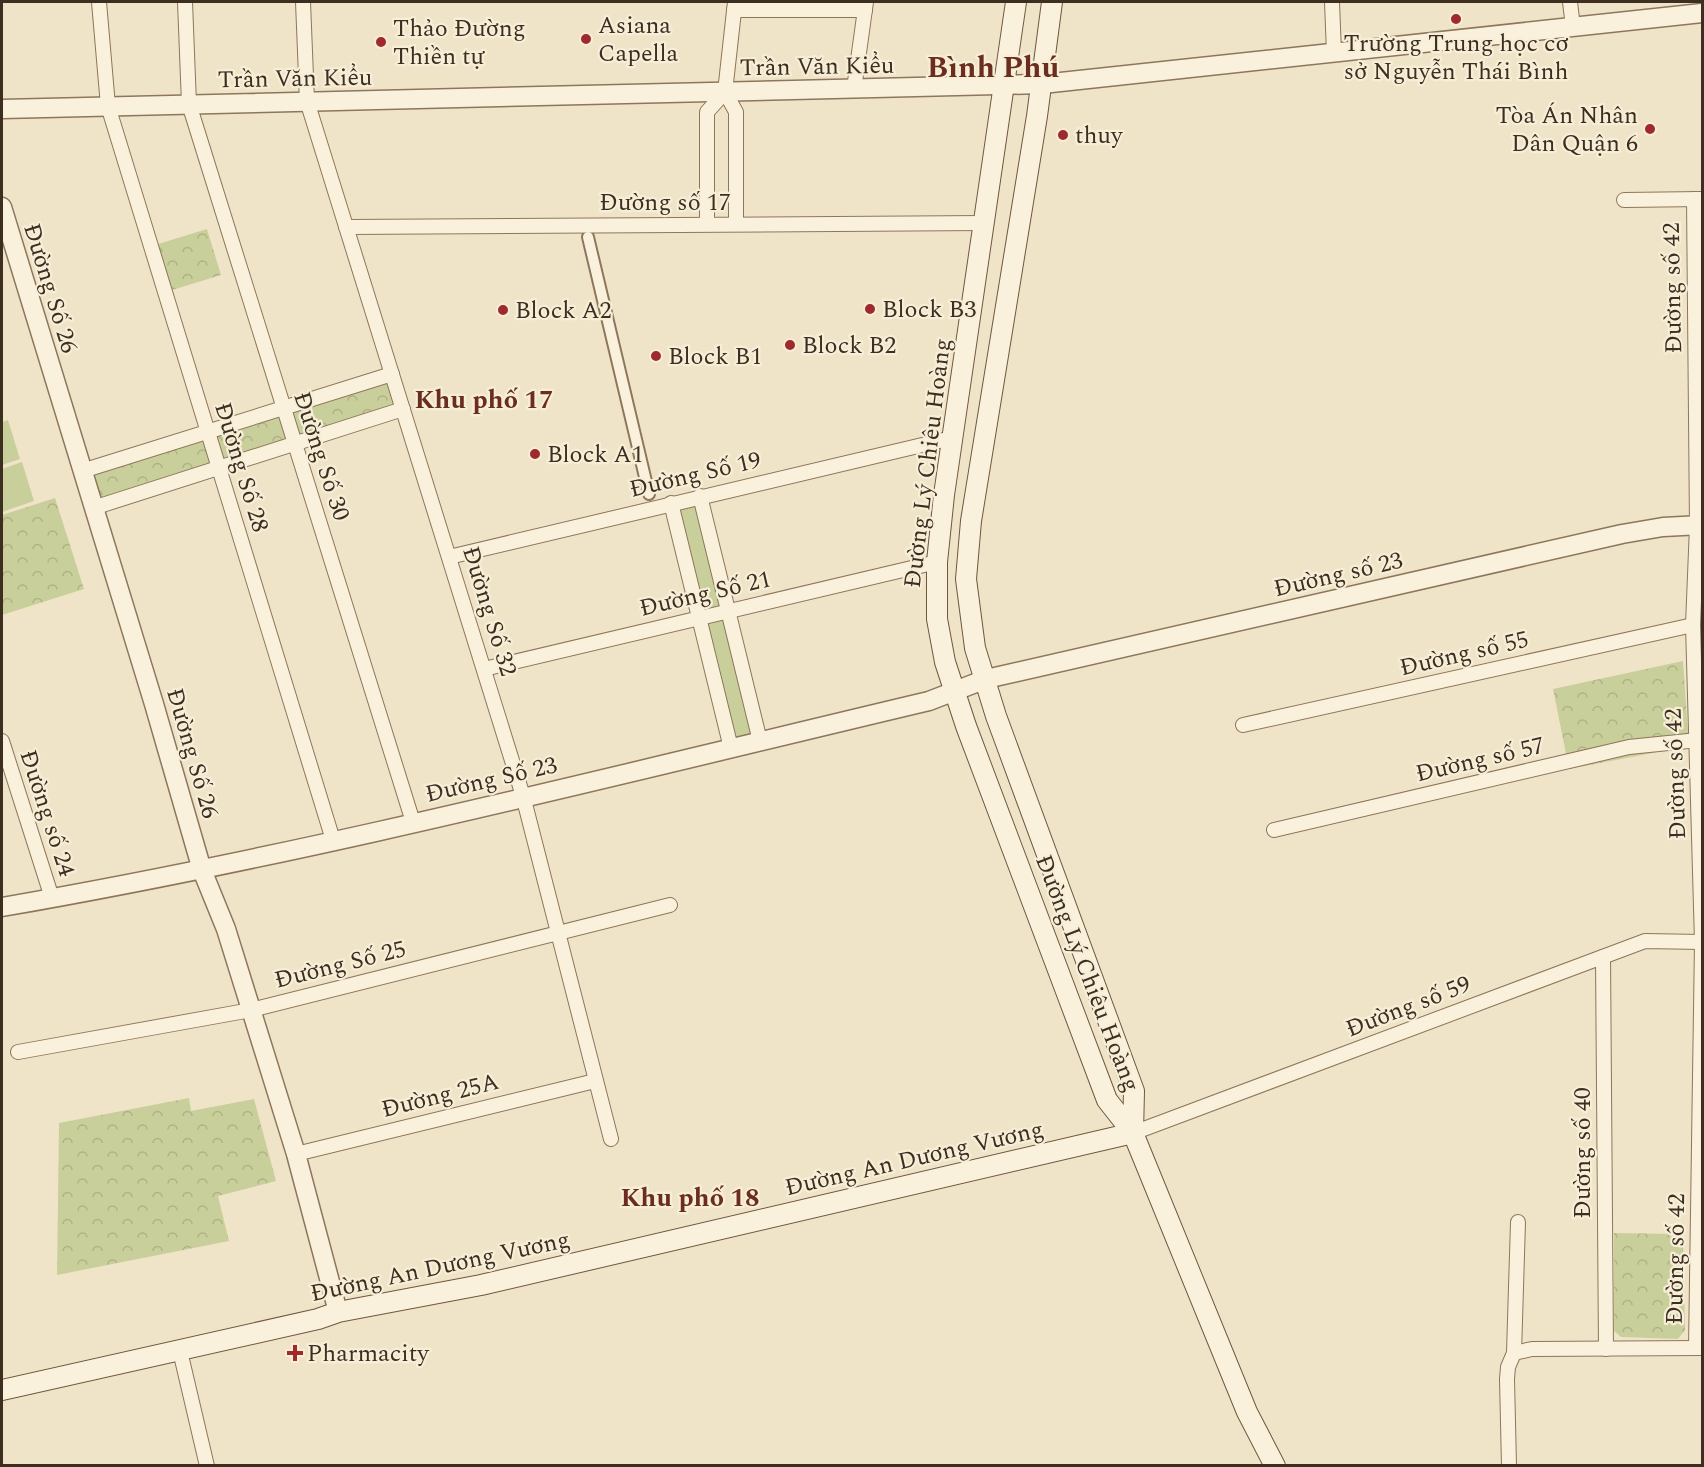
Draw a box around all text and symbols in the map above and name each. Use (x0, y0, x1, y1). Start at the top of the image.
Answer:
place label: Asiana Capella (598, 8, 679, 72)
place label: Thảo Đường Thiền tự (393, 11, 526, 75)
marker: Trường Trung học cơ sở Nguyễn Thái Bình (1449, 12, 1463, 26)
place label: Trường Trung học cơ sở Nguyễn Thái Bình (1344, 26, 1568, 90)
marker: Asiana Capella (579, 32, 593, 46)
marker: Thảo Đường Thiền tự (374, 35, 388, 49)
district label: Bình Phú (927, 45, 1060, 91)
street label: Trần Văn Kiểu (739, 48, 895, 86)
street label: Trần Văn Kiểu (217, 60, 373, 98)
place label: Tòa Án Nhân Dân Quận 6 (1496, 98, 1638, 162)
place label: thuy (1075, 118, 1124, 154)
marker: Tòa Án Nhân Dân Quận 6 (1643, 122, 1657, 136)
marker: thuy (1056, 128, 1070, 142)
street label: Đường số 17 (599, 185, 731, 221)
street label: Đường Số 26 (13, 219, 87, 358)
street label: Đường số 42 (1654, 222, 1692, 354)
place label: Block B3 (882, 292, 976, 328)
place label: Block A2 (515, 293, 612, 329)
marker: Block B3 (863, 302, 877, 316)
marker: Block A2 (496, 303, 510, 317)
place label: Block B2 (802, 328, 896, 364)
street label: Đường Lý Chiêu Hoàng (895, 336, 961, 590)
marker: Block B2 (783, 338, 797, 352)
place label: Block B1 (668, 339, 762, 375)
marker: Block B1 (649, 349, 663, 363)
district label: Khu phố 17 (414, 380, 554, 420)
street label: Đường Số 30 (283, 387, 359, 526)
street label: Đường Số 28 (204, 398, 278, 537)
place label: Block A1 (547, 437, 644, 473)
street label: Đường Số 19 (626, 442, 765, 508)
marker: Block A1 (528, 447, 542, 461)
street label: Đường Số 32 (452, 542, 526, 681)
street label: Đường số 23 (1270, 543, 1406, 607)
street label: Đường Số 21 (636, 561, 775, 627)
street label: Đường số 55 (1396, 622, 1532, 686)
street label: Đường Số 26 (156, 684, 228, 823)
street label: Đường số 42 (1656, 708, 1696, 840)
street label: Đường số 57 (1412, 728, 1548, 792)
street label: Đường số 24 (10, 745, 84, 881)
street label: Đường Số 23 (422, 747, 561, 813)
street label: Đường Lý Chiêu Hoàng (1025, 850, 1149, 1097)
street label: Đường Số 25 (271, 931, 410, 999)
street label: Đường số 59 (1341, 967, 1476, 1047)
street label: Đường 25A (378, 1064, 503, 1128)
street label: Đường số 40 (1565, 1087, 1601, 1219)
street label: Đường An Dương Vương (781, 1112, 1047, 1206)
district label: Khu phố 18 (620, 1178, 760, 1218)
street label: Đường số 42 (1657, 1193, 1695, 1325)
street label: Đường An Dương Vương (307, 1222, 573, 1312)
place label: Pharmacity (307, 1336, 430, 1372)
marker: Pharmacity (288, 1346, 302, 1360)

